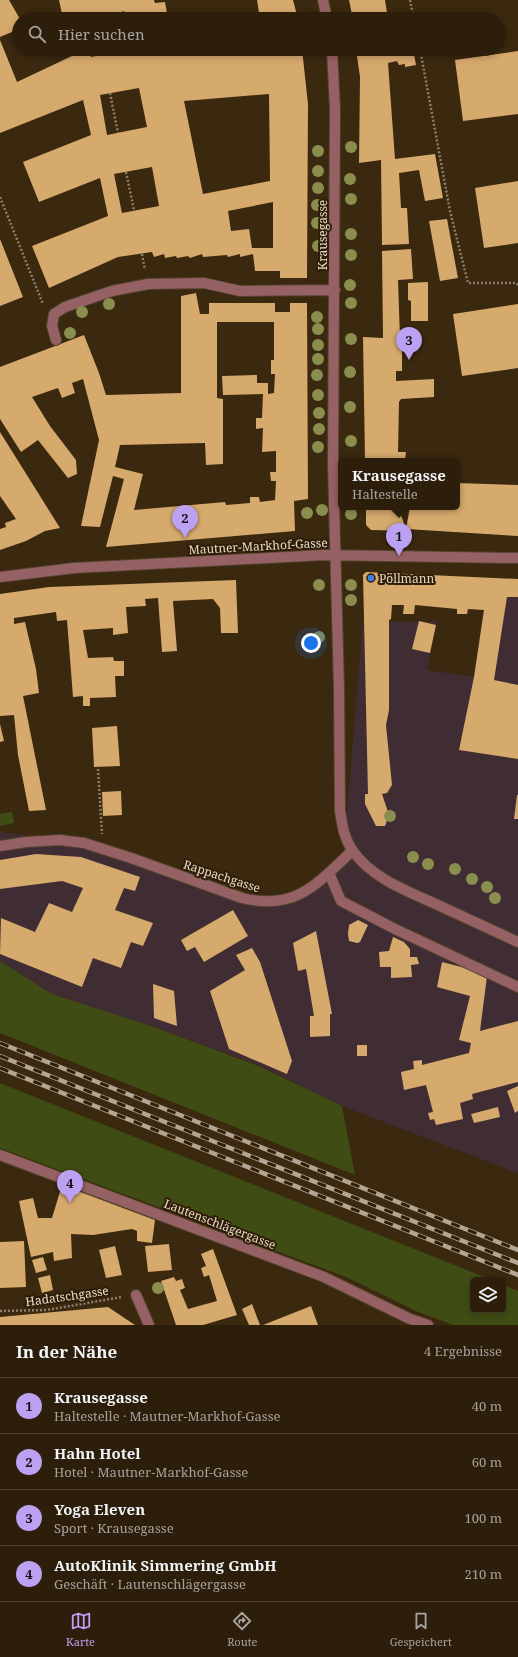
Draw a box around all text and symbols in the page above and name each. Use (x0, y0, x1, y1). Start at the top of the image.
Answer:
search box (12, 12, 506, 56)
icon: search (26, 23, 48, 45)
text: Hier suchen (58, 24, 145, 44)
street label: Krausegasse (314, 200, 331, 270)
pin: 3 (396, 327, 422, 360)
popup (338, 458, 460, 510)
text: Krausegasse (352, 465, 446, 485)
text: Haltestelle (352, 485, 418, 503)
pin: 2 (172, 505, 198, 538)
pin: 1 (386, 523, 412, 556)
street label: Mautner-Markhof-Gasse (188, 534, 328, 558)
place label: Pöllmann (379, 570, 434, 587)
marker: Pöllmann (366, 573, 376, 583)
your location (301, 633, 321, 653)
street label: Rappachgasse (181, 856, 263, 896)
pin: 4 (57, 1170, 83, 1203)
street label: Lautenschlägergasse (162, 1195, 278, 1253)
map controls (470, 1277, 506, 1313)
button: layers (470, 1277, 506, 1313)
street label: Hadatschgasse (24, 1282, 110, 1310)
text: In der Nähe (16, 1340, 117, 1363)
text: 4 Ergebnisse (424, 1342, 502, 1360)
text: Krausegasse (54, 1387, 148, 1407)
text: 1 (25, 1397, 33, 1415)
text: 40 m (472, 1397, 502, 1415)
text: Haltestelle · Mautner-Markhof-Gasse (54, 1407, 281, 1425)
text: Hahn Hotel (54, 1443, 141, 1463)
text: 2 (25, 1453, 33, 1471)
text: 60 m (472, 1453, 502, 1471)
text: Hotel · Mautner-Markhof-Gasse (54, 1463, 248, 1481)
text: Yoga Eleven (54, 1499, 145, 1519)
text: 3 (25, 1509, 33, 1527)
text: 100 m (465, 1509, 502, 1527)
text: Sport · Krausegasse (54, 1519, 174, 1537)
text: AutoKlinik Simmering GmbH (54, 1555, 277, 1575)
text: 4 (25, 1565, 33, 1583)
text: 210 m (465, 1565, 502, 1583)
text: Geschäft · Lautenschlägergasse (54, 1575, 246, 1593)
tab: Karte (66, 1610, 95, 1649)
tab: Route (227, 1610, 257, 1649)
tab: Gespeichert (390, 1610, 452, 1649)

